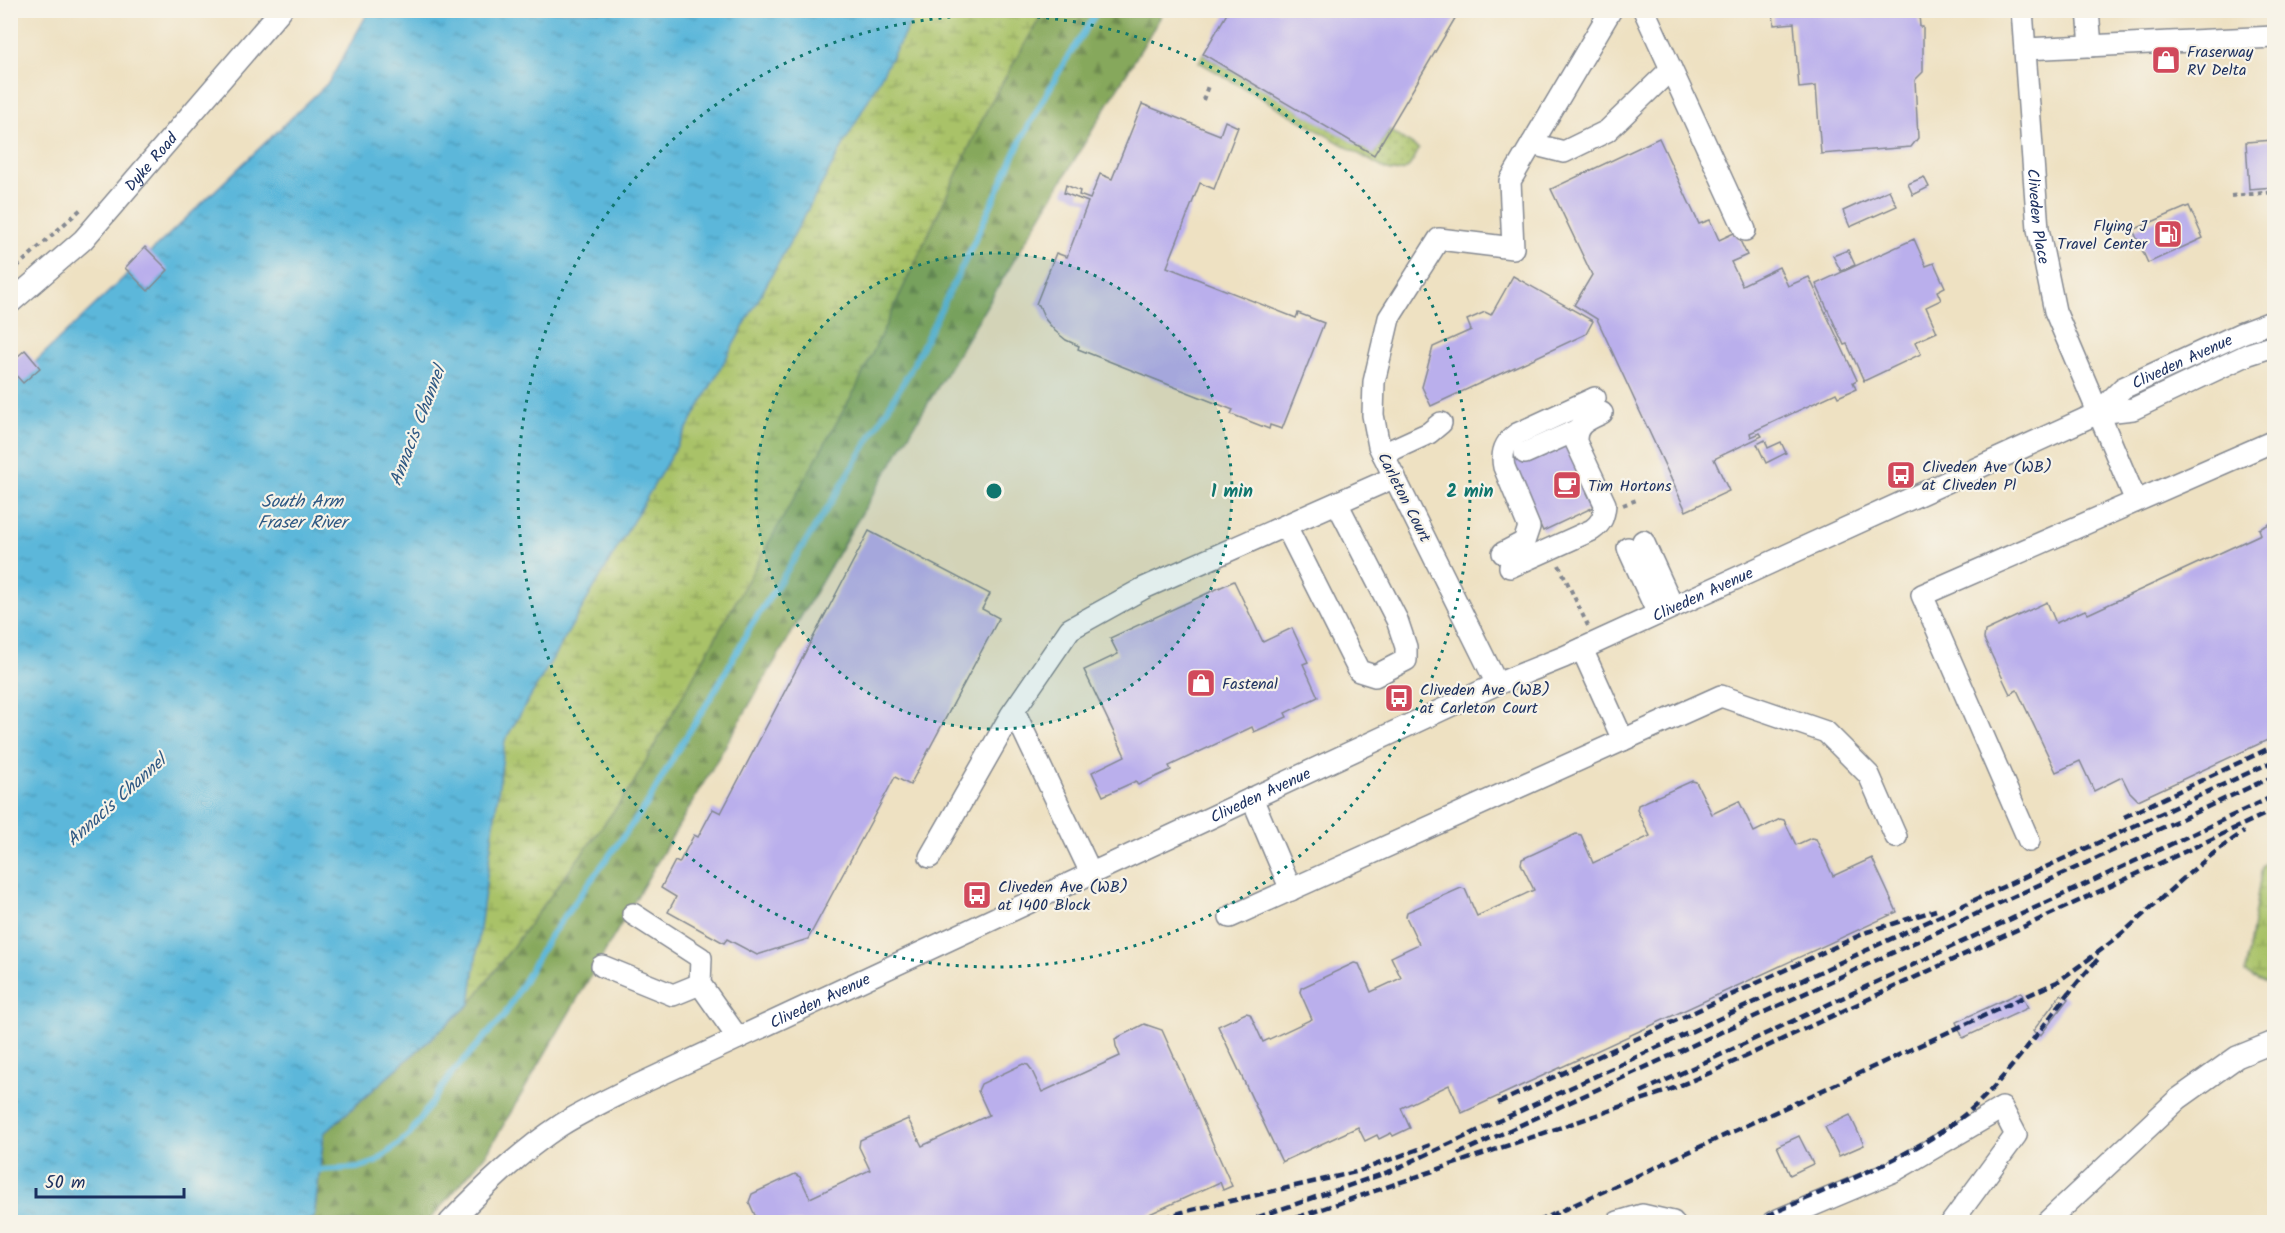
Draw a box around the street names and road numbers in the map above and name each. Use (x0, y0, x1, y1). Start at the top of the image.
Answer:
street label: Dyke Road (119, 127, 185, 198)
street label: Cliveden Place (2020, 168, 2056, 266)
street label: Cliveden Avenue (2128, 328, 2237, 396)
street label: Carleton Court (1370, 448, 1437, 548)
street label: Cliveden Avenue (1649, 561, 1758, 629)
street label: Cliveden Avenue (1206, 762, 1315, 830)
street label: Cliveden Avenue (766, 967, 875, 1036)

